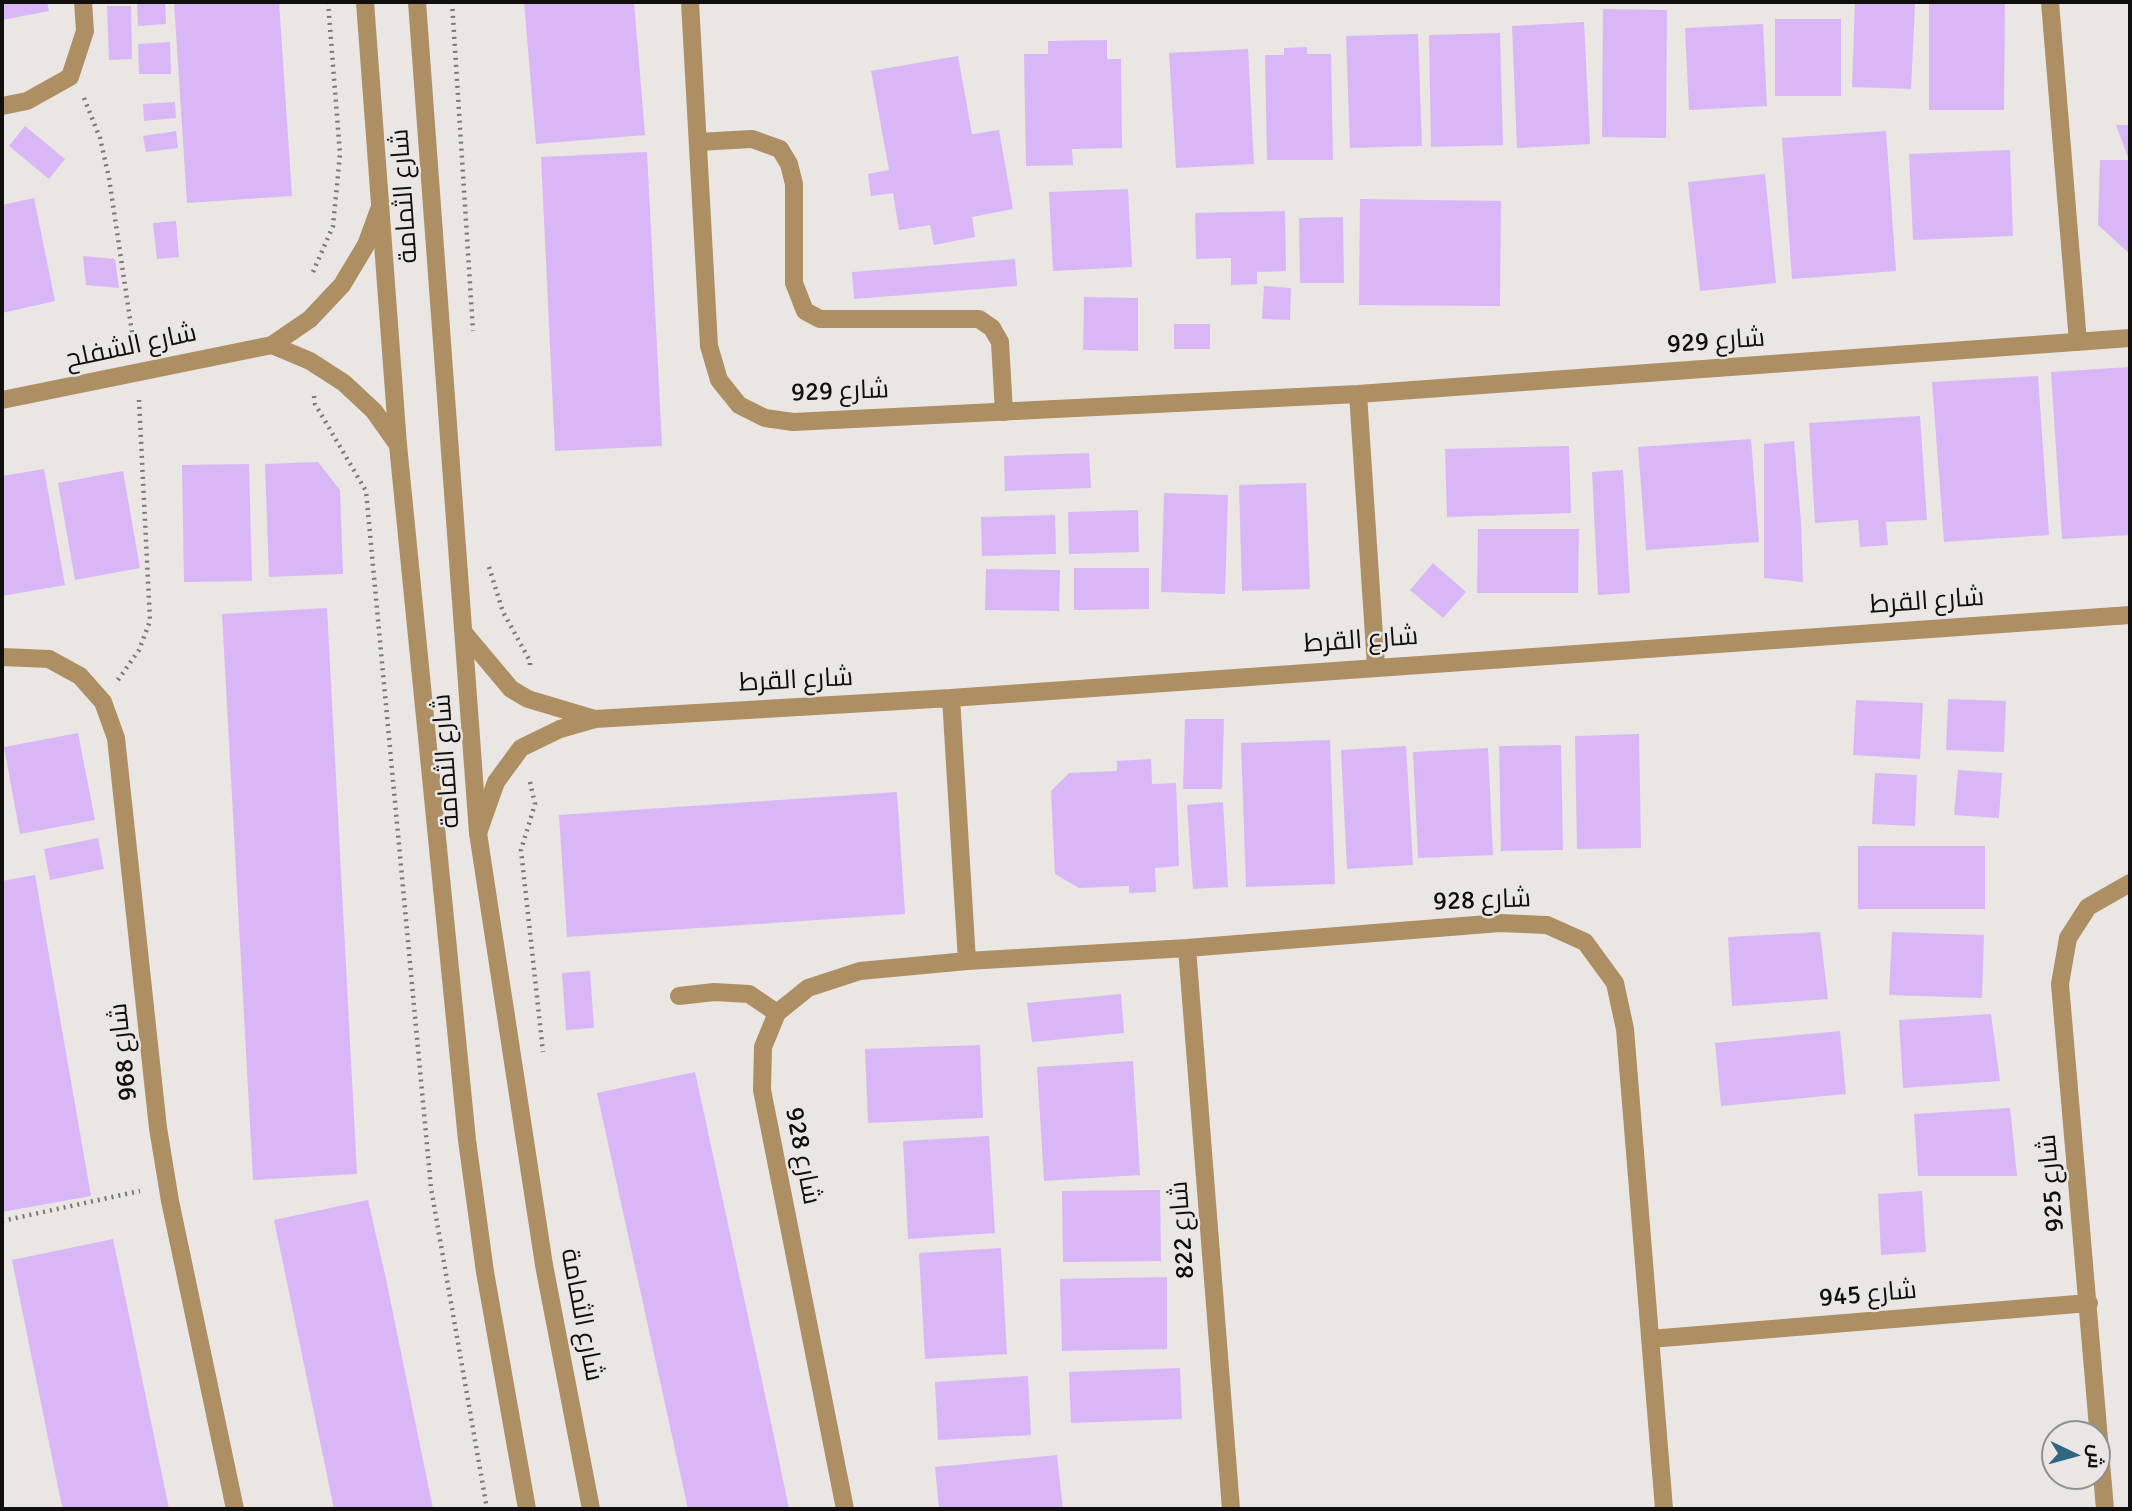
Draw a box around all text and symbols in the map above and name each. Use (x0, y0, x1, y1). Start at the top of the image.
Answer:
street label: شارع الثمامة (385, 128, 425, 264)
street label: شارع الشفلح (62, 318, 200, 376)
street label: شارع 929 (1666, 323, 1766, 361)
street label: شارع 929 (790, 375, 890, 409)
street label: شارع القرط (1869, 582, 1985, 622)
street label: شارع القرط (1303, 621, 1419, 661)
street label: شارع القرط (738, 662, 854, 700)
street label: شارع الثمامة (427, 693, 467, 829)
street label: شارع 928 (1432, 884, 1532, 918)
street label: شارع 968 (103, 1002, 145, 1102)
street label: شارع 928 (777, 1105, 827, 1207)
street label: شارع 925 (2032, 1133, 2072, 1233)
street label: شارع 822 (1164, 1180, 1202, 1280)
street label: شارع الثمامة (553, 1246, 609, 1384)
street label: شارع 945 (1818, 1275, 1918, 1315)
north arrow (2041, 1420, 2111, 1490)
text: ش (2082, 1443, 2108, 1470)

